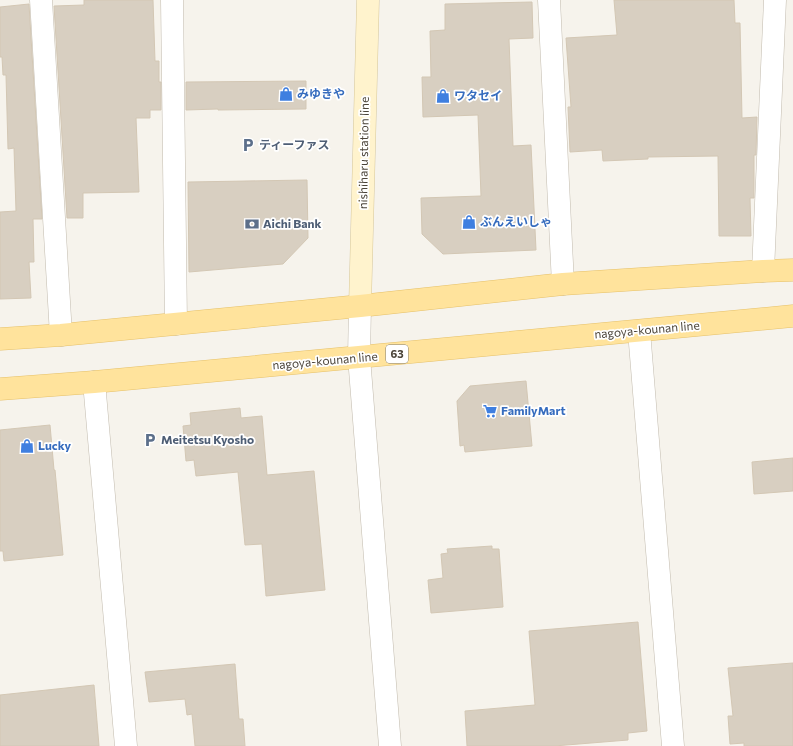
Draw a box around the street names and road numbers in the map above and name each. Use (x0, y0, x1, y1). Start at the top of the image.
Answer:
street label: nishiharu station line (355, 97, 371, 209)
street label: nagoya-kounan line (594, 317, 700, 341)
road number: 63 (386, 345, 408, 363)
street label: nagoya-kounan line (272, 348, 378, 372)

